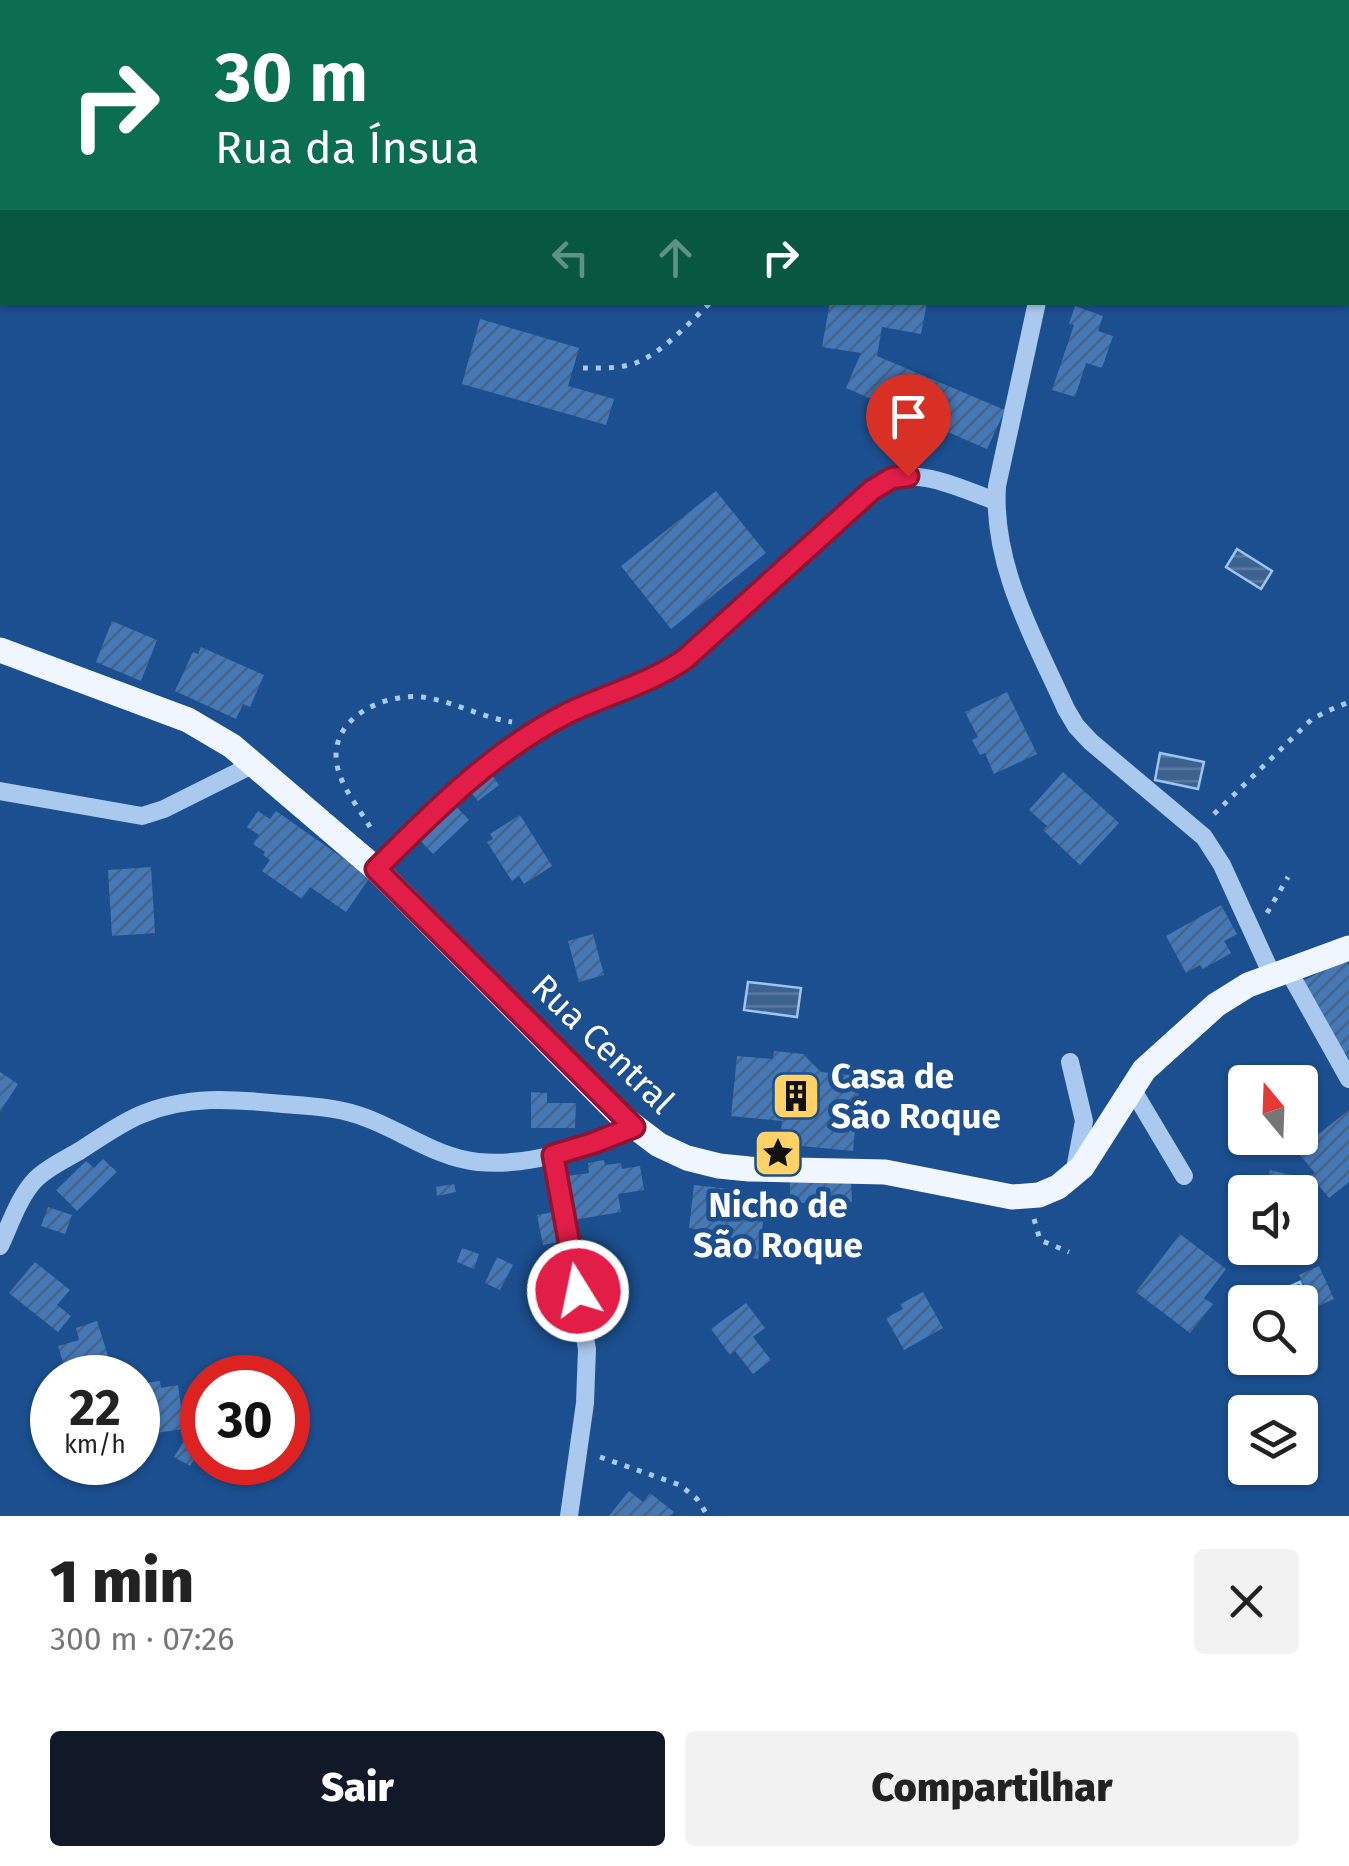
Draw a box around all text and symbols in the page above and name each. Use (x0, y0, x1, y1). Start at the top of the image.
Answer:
text: 30 m (215, 36, 368, 120)
icon: right (50, 40, 180, 170)
text: Rua da Ínsua (215, 121, 479, 175)
icon: left (543, 230, 598, 285)
icon: ahead (648, 230, 703, 285)
icon: right (753, 230, 808, 285)
pin (866, 374, 951, 477)
icon: arrive (881, 389, 936, 444)
street label: Rua Central (523, 966, 683, 1122)
place label: Casa de São Roque (831, 1055, 1001, 1137)
north arrow (1228, 1065, 1318, 1155)
map controls (1228, 1065, 1318, 1485)
building icon: Casa de São Roque (770, 1070, 822, 1122)
place icon: Nicho de São Roque (752, 1127, 804, 1179)
button: sound (1228, 1175, 1318, 1265)
place label: Nicho de São Roque (693, 1184, 863, 1266)
position arrow (526, 1239, 630, 1343)
button: search (1228, 1285, 1318, 1375)
speed limit sign: 30 (180, 1355, 310, 1485)
text: 22 (69, 1378, 121, 1438)
button: layers (1228, 1395, 1318, 1485)
text: km/h (64, 1430, 126, 1460)
text: 1 min (50, 1546, 194, 1618)
button: close (1194, 1549, 1299, 1654)
text: 300 m · 07:26 (50, 1620, 234, 1658)
button: Sair (50, 1731, 665, 1846)
button: Compartilhar (685, 1731, 1299, 1846)

